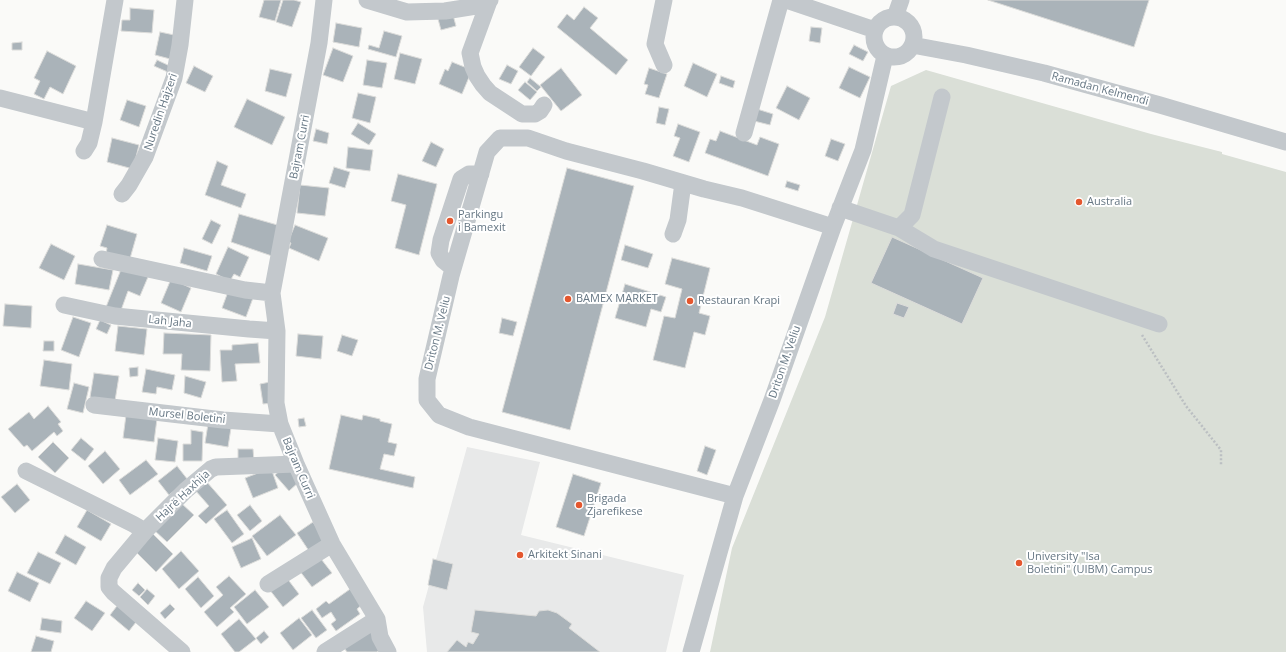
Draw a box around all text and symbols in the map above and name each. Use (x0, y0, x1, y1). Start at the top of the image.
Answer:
street label: Ramadan Kelmendi (1050, 70, 1150, 108)
street label: Nuredin Hajzeri (142, 72, 180, 152)
street label: Bajram Curri (287, 114, 313, 180)
place label: Australia (1087, 195, 1132, 209)
marker: Australia (1074, 197, 1084, 207)
place label: Parkingu i Bamexit (458, 208, 506, 234)
marker: Parkingu i Bamexit (445, 216, 455, 226)
place label: BAMEX MARKET (576, 292, 658, 306)
street label: Driton M. Veliu (422, 294, 454, 372)
marker: BAMEX MARKET (563, 294, 573, 304)
place label: Restauran Krapi (698, 294, 780, 308)
marker: Restauran Krapi (685, 296, 695, 306)
street label: Lah Jaha (148, 313, 192, 331)
street label: Driton M. Veliu (766, 324, 804, 400)
street label: Mursel Boletini (148, 405, 226, 427)
street label: Bajram Curri (279, 435, 317, 501)
street label: Hajrë Haxhija (153, 468, 213, 524)
place label: Brigada Zjarefikese (587, 492, 643, 518)
marker: Brigada Zjarefikese (574, 500, 584, 510)
place label: Arkitekt Sinani (528, 548, 602, 562)
marker: Arkitekt Sinani (515, 550, 525, 560)
place label: University "Isa Boletini" (UIBM) Campus (1027, 550, 1153, 576)
marker: University "Isa Boletini" (UIBM) Campus (1014, 558, 1024, 568)

